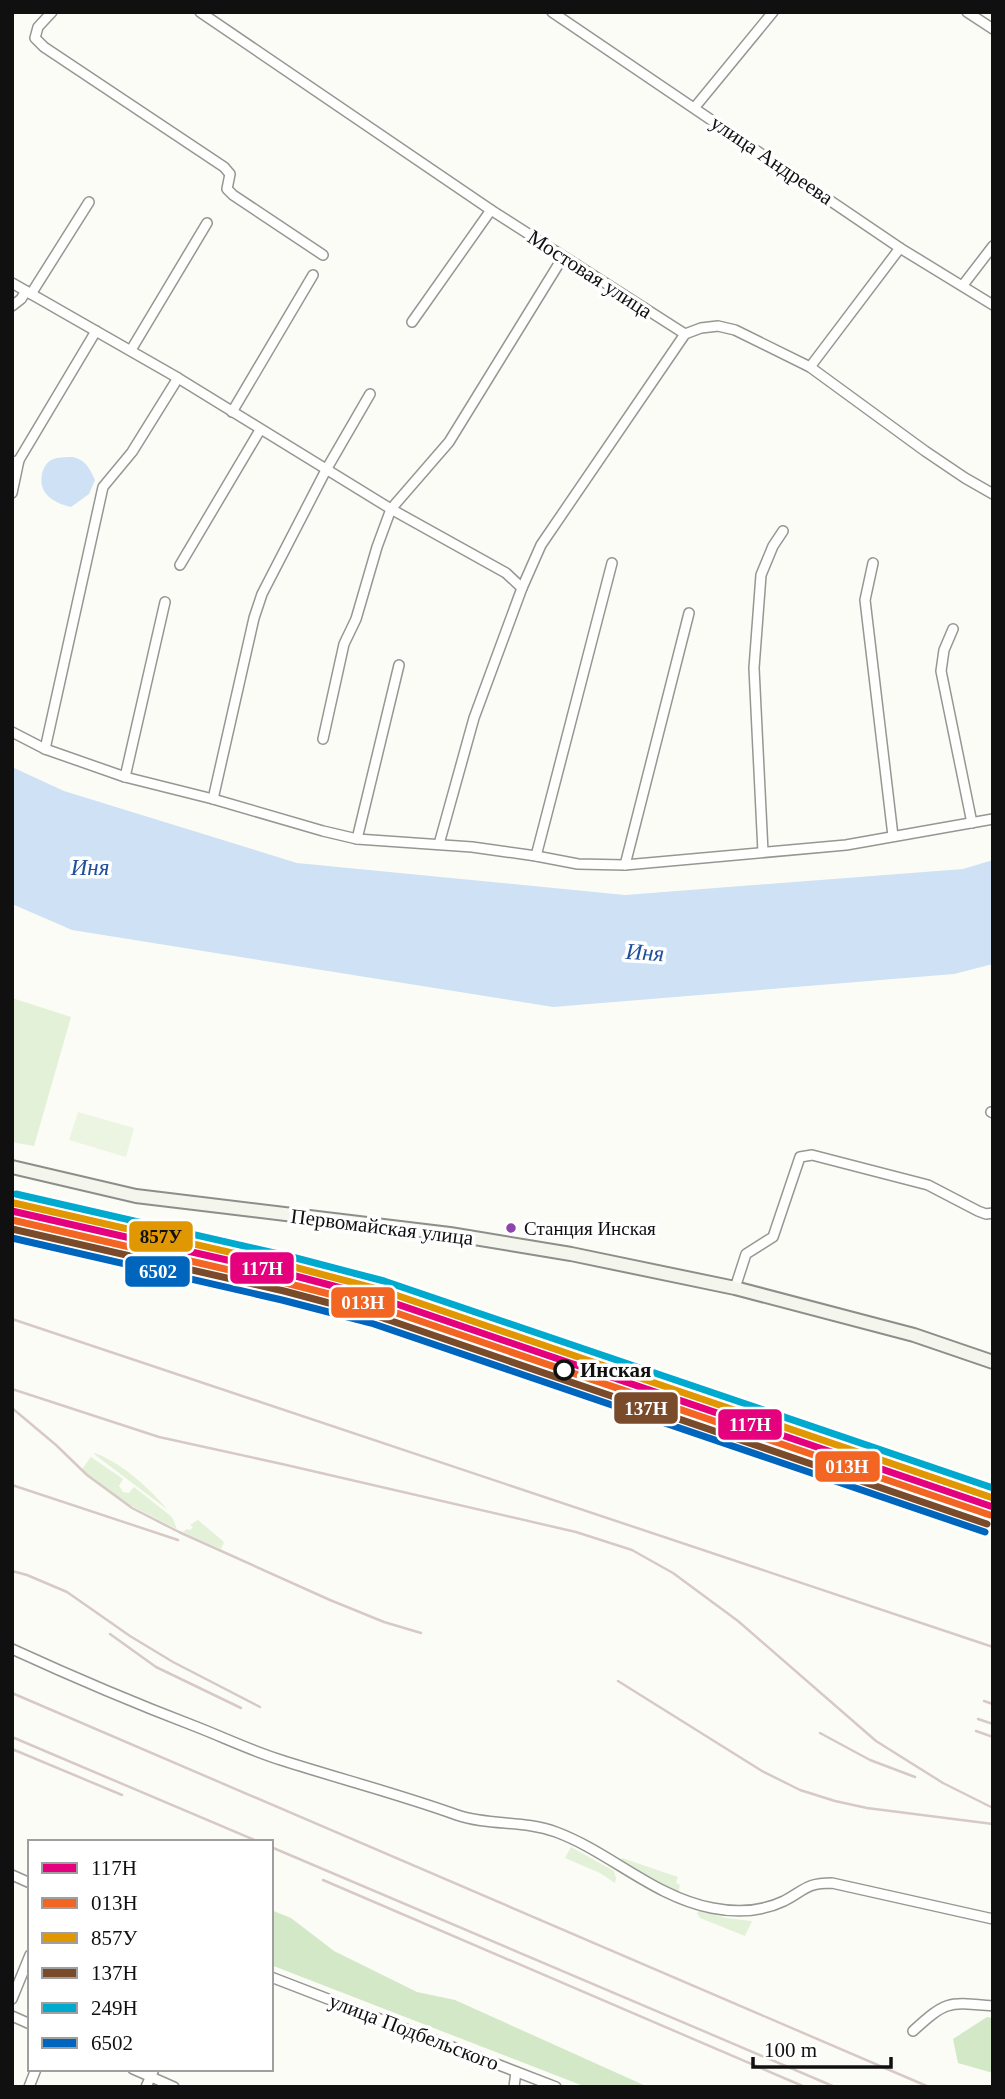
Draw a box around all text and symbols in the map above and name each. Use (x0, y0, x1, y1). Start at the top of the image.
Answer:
street label: улица Андреева (706, 110, 838, 210)
street label: Мостовая улица (523, 225, 657, 324)
water label: Иня (70, 855, 109, 880)
water label: Иня (624, 939, 665, 966)
street label: Первомайская улица (289, 1204, 475, 1250)
place label: Станция Инская (524, 1218, 656, 1239)
line badge: 857У (128, 1220, 194, 1253)
marker: Станция Инская (504, 1221, 518, 1235)
text: 857У (140, 1226, 182, 1247)
line badge: 117Н (229, 1251, 295, 1285)
line badge: 6502 (124, 1255, 191, 1288)
text: 117Н (241, 1258, 283, 1279)
text: 6502 (139, 1261, 177, 1282)
line badge: 013Н (330, 1286, 396, 1319)
text: 013Н (341, 1292, 385, 1313)
place label: Инская (580, 1358, 651, 1382)
marker: Инская (554, 1360, 574, 1380)
line badge: 137Н (613, 1391, 679, 1425)
text: 137Н (624, 1398, 668, 1419)
line badge: 117Н (717, 1408, 783, 1441)
text: 117Н (729, 1414, 771, 1435)
line badge: 013Н (814, 1450, 881, 1483)
text: 013Н (825, 1456, 869, 1477)
legend (28, 1840, 273, 2071)
text: 117Н (91, 1856, 137, 1880)
text: 013Н (91, 1891, 138, 1915)
text: 857У (91, 1926, 138, 1950)
text: 137Н (91, 1961, 138, 1985)
street label: улица Подбельского (326, 1989, 502, 2075)
text: 249Н (91, 1996, 138, 2020)
scale bar (753, 2025, 891, 2070)
text: 6502 (91, 2031, 133, 2055)
text: 100 m (764, 2038, 817, 2062)

